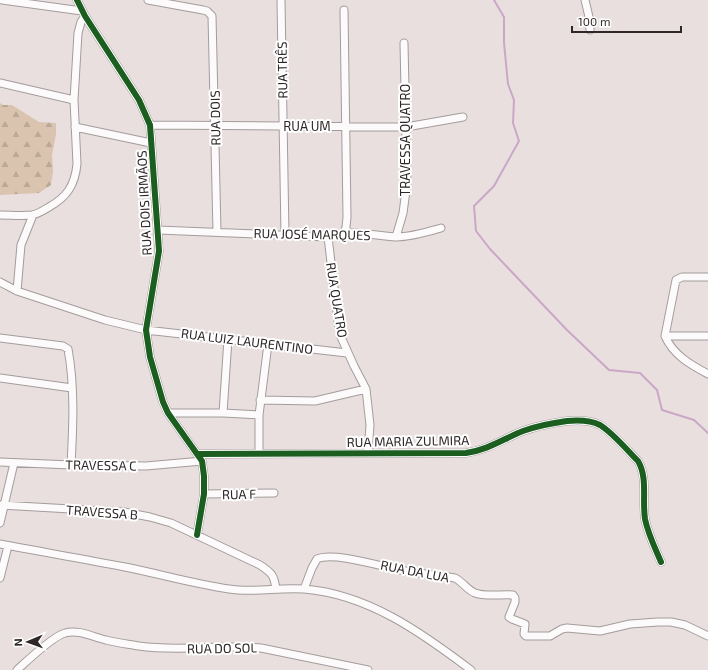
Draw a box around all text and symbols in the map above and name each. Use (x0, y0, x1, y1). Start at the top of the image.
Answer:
scale bar (572, 8, 681, 34)
text: 100 m (578, 14, 610, 28)
street label: RUA TRÊS (274, 41, 290, 99)
street label: TRAVESSA QUATRO (397, 84, 413, 196)
street label: RUA DOIS (207, 90, 223, 146)
street label: RUA UM (283, 118, 331, 134)
street label: RUA DOIS IRMÃOS (133, 150, 155, 256)
street label: RUA JOSÉ MARQUES (253, 224, 371, 243)
street label: RUA QUATRO (323, 261, 351, 339)
street label: RUA LUIZ LAURENTINO (180, 325, 314, 357)
street label: RUA MARIA ZULMIRA (347, 432, 469, 450)
street label: TRAVESSA C (65, 456, 137, 474)
street label: RUA F (222, 486, 256, 502)
street label: TRAVESSA B (66, 502, 138, 522)
street label: RUA DA LUA (379, 556, 451, 586)
north arrow (8, 622, 48, 662)
text: N (11, 638, 24, 647)
street label: RUA DO SOL (187, 639, 258, 657)

